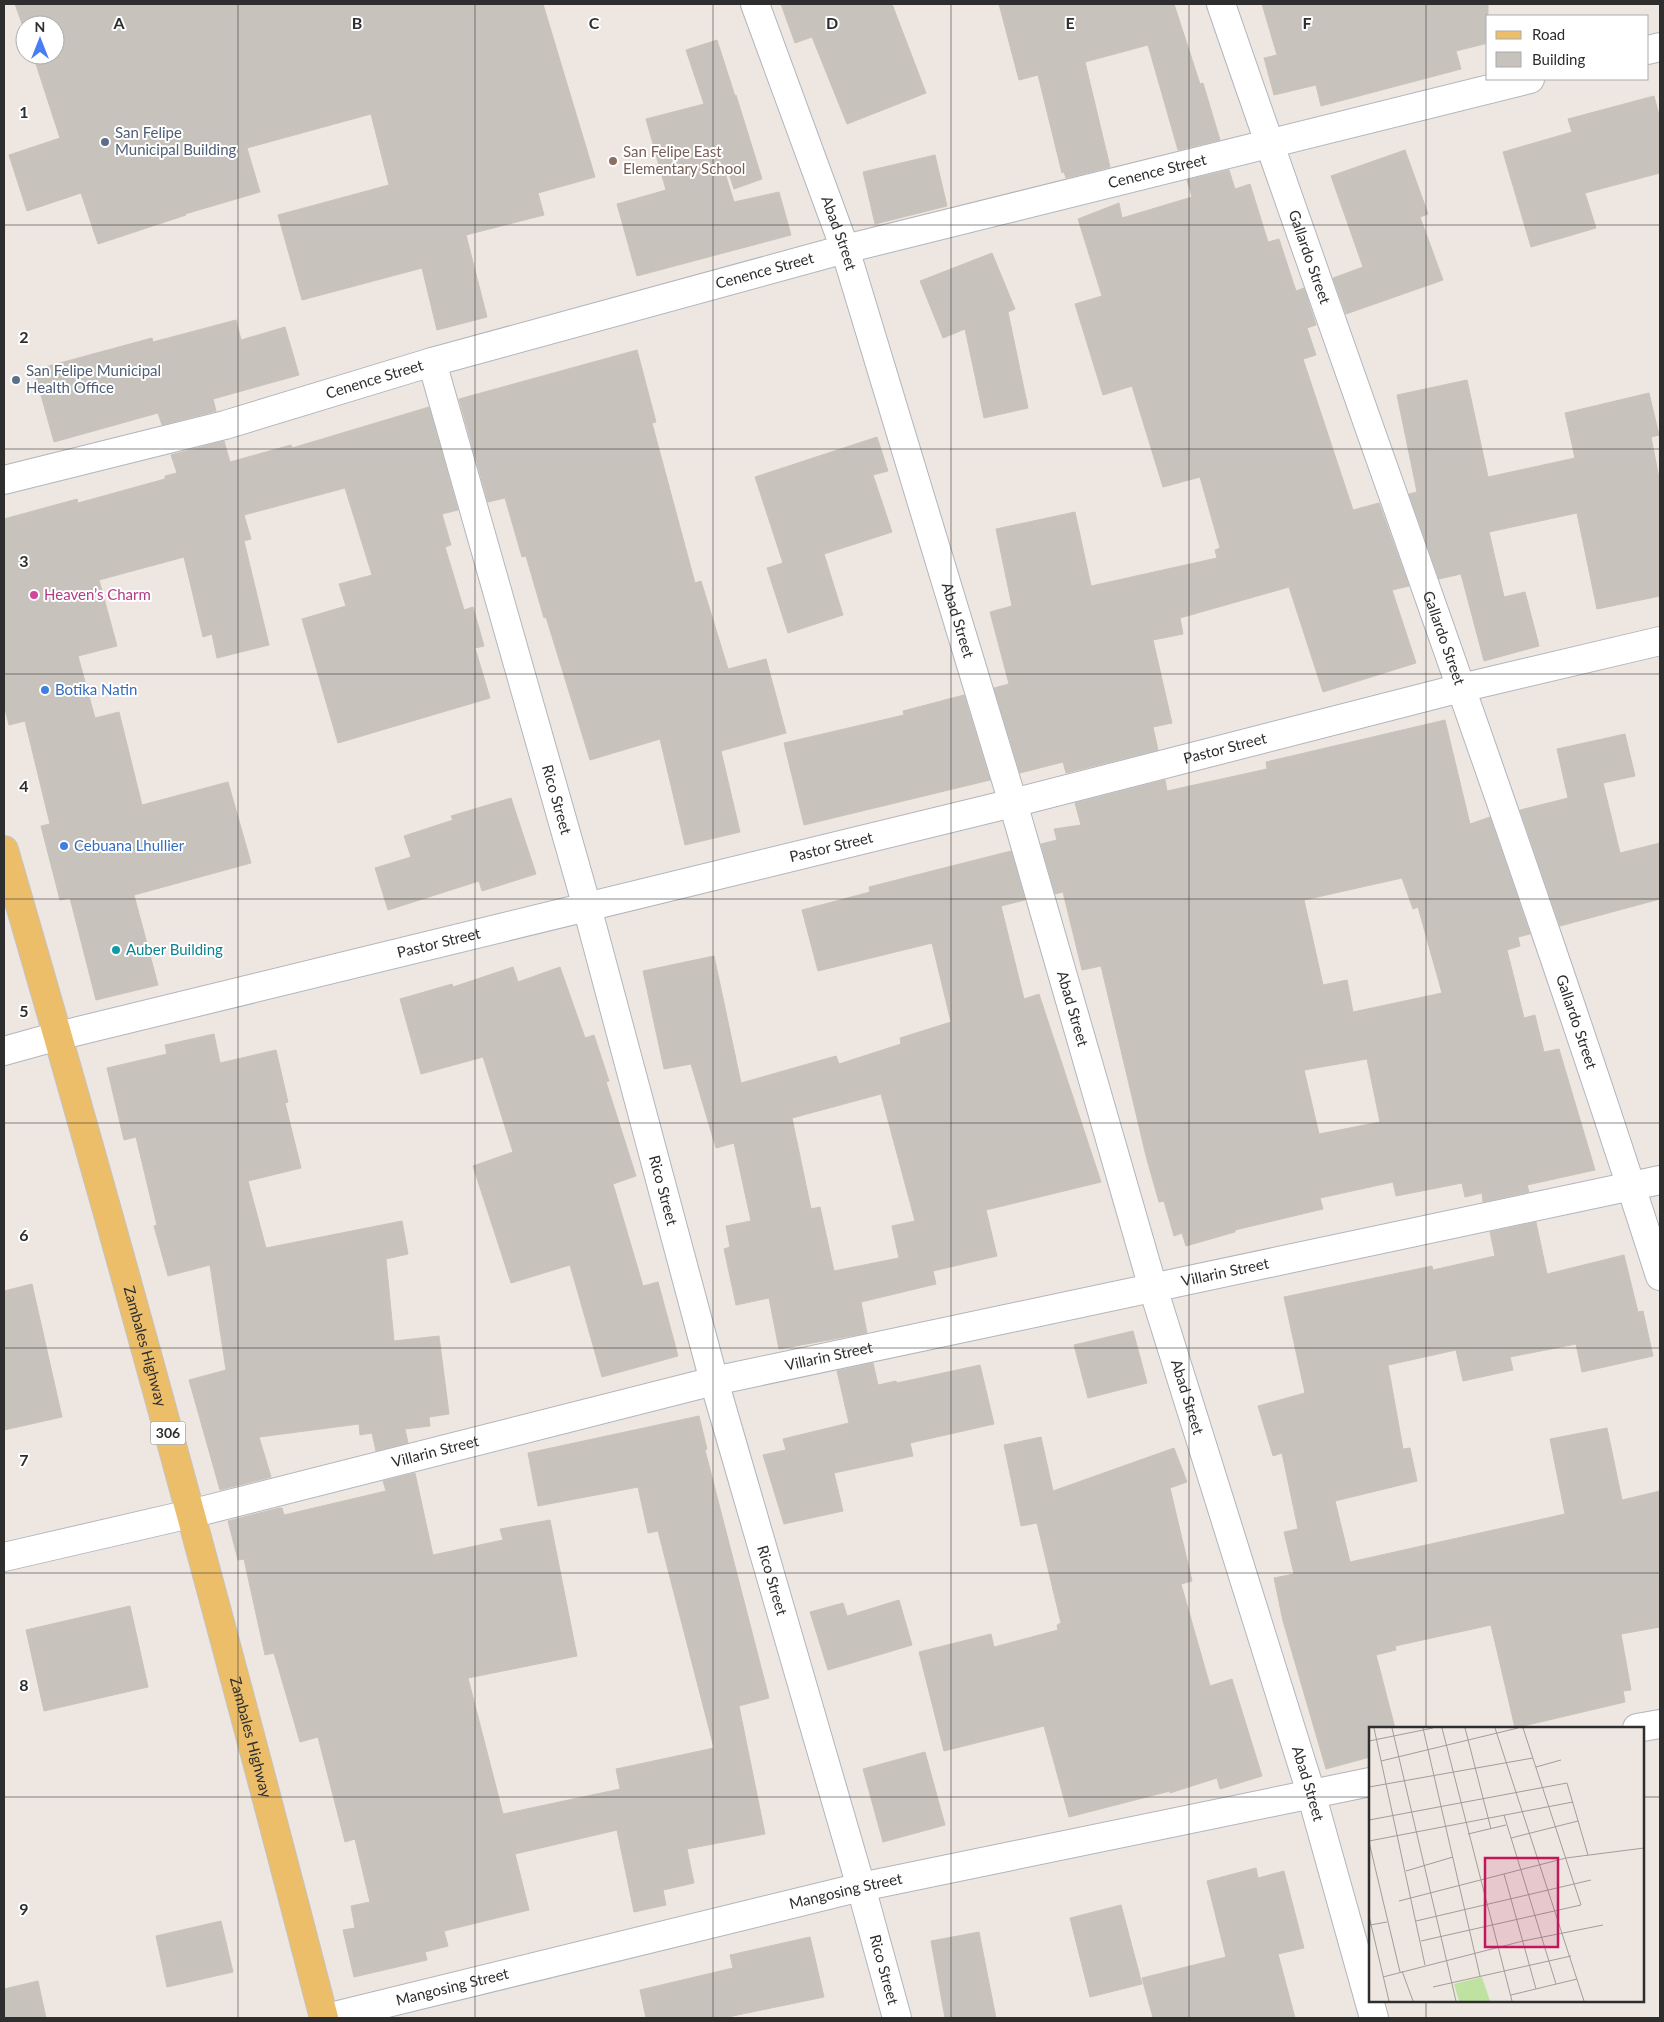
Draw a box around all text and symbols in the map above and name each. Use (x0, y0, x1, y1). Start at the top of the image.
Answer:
text: A (112, 13, 125, 32)
text: B (352, 13, 362, 32)
text: C (589, 13, 600, 32)
text: D (826, 13, 838, 32)
text: E (1065, 13, 1075, 32)
text: F (1302, 13, 1312, 32)
north arrow (15, 15, 65, 65)
legend (1486, 15, 1649, 80)
text: N (35, 18, 45, 35)
text: Road (1532, 25, 1565, 43)
text: Building (1532, 50, 1585, 68)
text: 1 (19, 102, 29, 121)
place label: San Felipe Municipal Building (115, 123, 237, 158)
marker: San Felipe Municipal Building (99, 136, 111, 148)
place label: San Felipe East Elementary School (623, 142, 745, 177)
street label: Cenence Street (1106, 150, 1209, 191)
marker: San Felipe East Elementary School (607, 155, 619, 167)
street label: Abad Street (818, 193, 861, 273)
street label: Gallardo Street (1285, 207, 1335, 307)
street label: Cenence Street (713, 248, 816, 292)
text: 2 (19, 327, 29, 346)
street label: Cenence Street (323, 355, 426, 402)
place label: San Felipe Municipal Health Office (26, 361, 161, 396)
marker: San Felipe Municipal Health Office (10, 374, 22, 386)
text: 3 (19, 551, 29, 570)
street label: Abad Street (939, 580, 979, 660)
place label: Heaven’s Charm (44, 585, 151, 603)
street label: Gallardo Street (1420, 588, 1470, 688)
marker: Heaven’s Charm (28, 589, 40, 601)
place label: Botika Natin (55, 680, 137, 698)
marker: Botika Natin (39, 684, 51, 696)
street label: Pastor Street (1181, 728, 1269, 767)
street label: Rico Street (539, 762, 576, 837)
text: 4 (19, 776, 29, 795)
street label: Pastor Street (788, 827, 875, 865)
place label: Cebuana Lhullier (74, 836, 185, 854)
marker: Cebuana Lhullier (58, 840, 70, 852)
street label: Pastor Street (395, 923, 483, 961)
place label: Auber Building (126, 940, 223, 958)
marker: Auber Building (110, 944, 122, 956)
street label: Abad Street (1054, 969, 1093, 1049)
street label: Gallardo Street (1553, 972, 1602, 1072)
text: 5 (19, 1001, 29, 1020)
street label: Rico Street (646, 1153, 682, 1228)
text: 6 (19, 1225, 29, 1244)
street label: Villarin Street (1179, 1253, 1271, 1290)
street label: Zambales Highway (121, 1284, 171, 1409)
street label: Villarin Street (783, 1337, 875, 1374)
street label: Abad Street (1168, 1357, 1208, 1437)
road number: 306 (150, 1422, 186, 1445)
street label: Villarin Street (390, 1431, 481, 1470)
text: 7 (19, 1450, 29, 1469)
street label: Rico Street (754, 1543, 792, 1618)
text: 8 (19, 1675, 29, 1694)
street label: Zambales Highway (227, 1675, 276, 1800)
inset map (1369, 1727, 1644, 2002)
street label: Abad Street (1289, 1743, 1329, 1824)
street label: Mangosing Street (787, 1869, 904, 1912)
text: 9 (19, 1899, 29, 1918)
street label: Rico Street (866, 1932, 903, 2007)
street label: Mangosing Street (394, 1963, 511, 2009)

